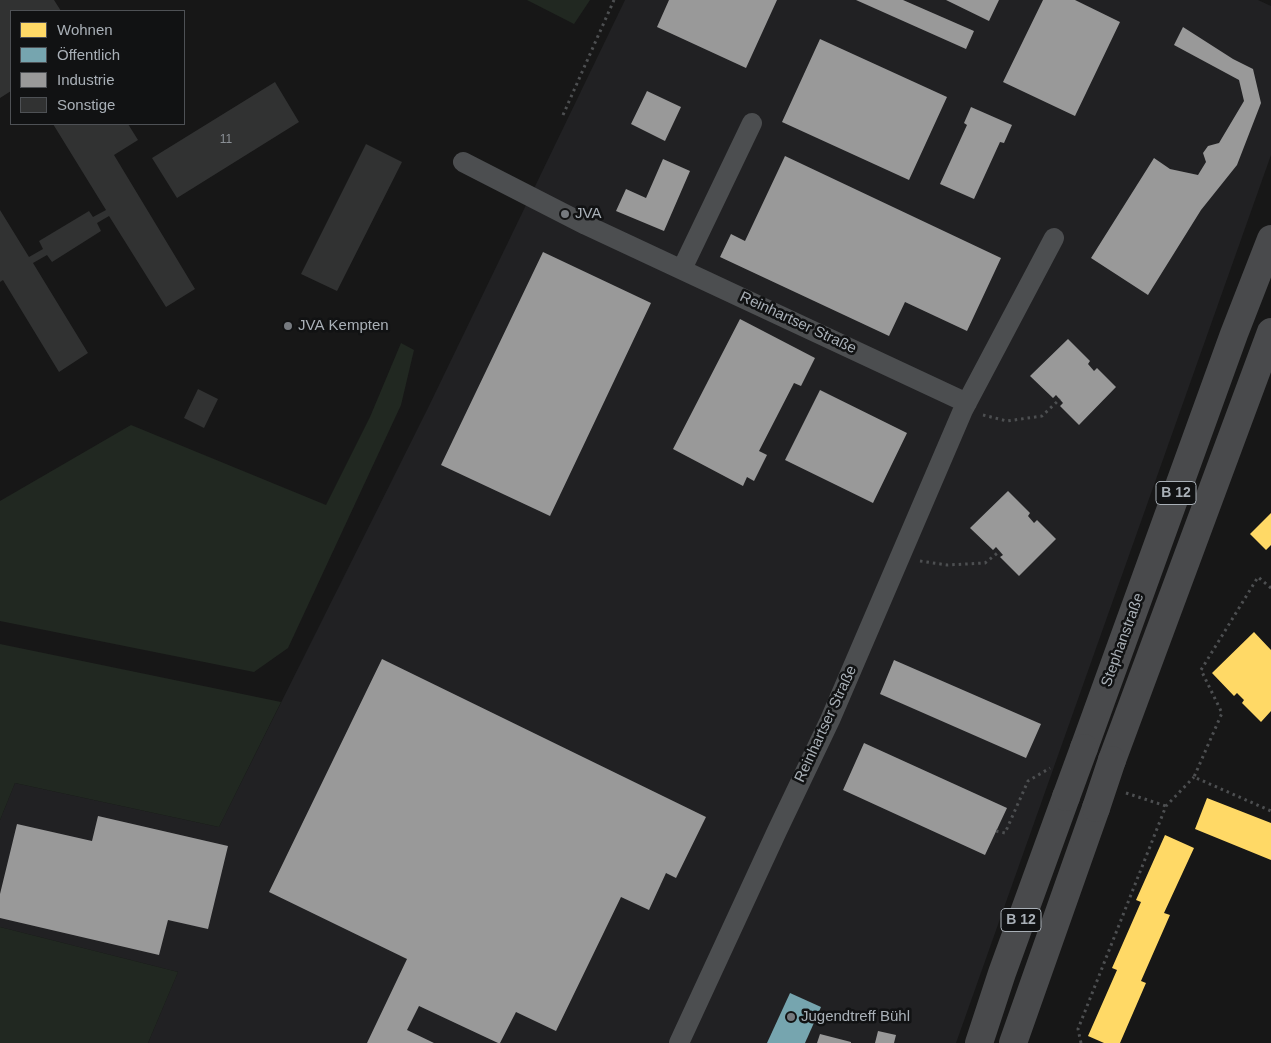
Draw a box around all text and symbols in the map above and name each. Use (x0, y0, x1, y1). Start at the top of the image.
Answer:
legend (10, 10, 185, 125)
text: Wohnen (57, 21, 113, 38)
text: Öffentlich (57, 46, 120, 63)
text: Industrie (57, 71, 115, 88)
text: Sonstige (57, 96, 115, 113)
house number: 11 (220, 133, 232, 147)
place label: JVA (575, 205, 601, 223)
marker: JVA (559, 208, 571, 220)
street label: Reinhartser Straße (737, 288, 859, 358)
place label: JVA Kempten (298, 317, 389, 335)
marker: JVA Kempten (282, 320, 294, 332)
road number: B 12 (1156, 482, 1196, 504)
street label: Stephanstraße (1098, 591, 1148, 689)
street label: Reinhartser Straße (791, 663, 861, 785)
road number: B 12 (1001, 908, 1041, 932)
place label: Jugendtreff Bühl (801, 1008, 910, 1026)
marker: Jugendtreff Bühl (785, 1011, 797, 1023)

